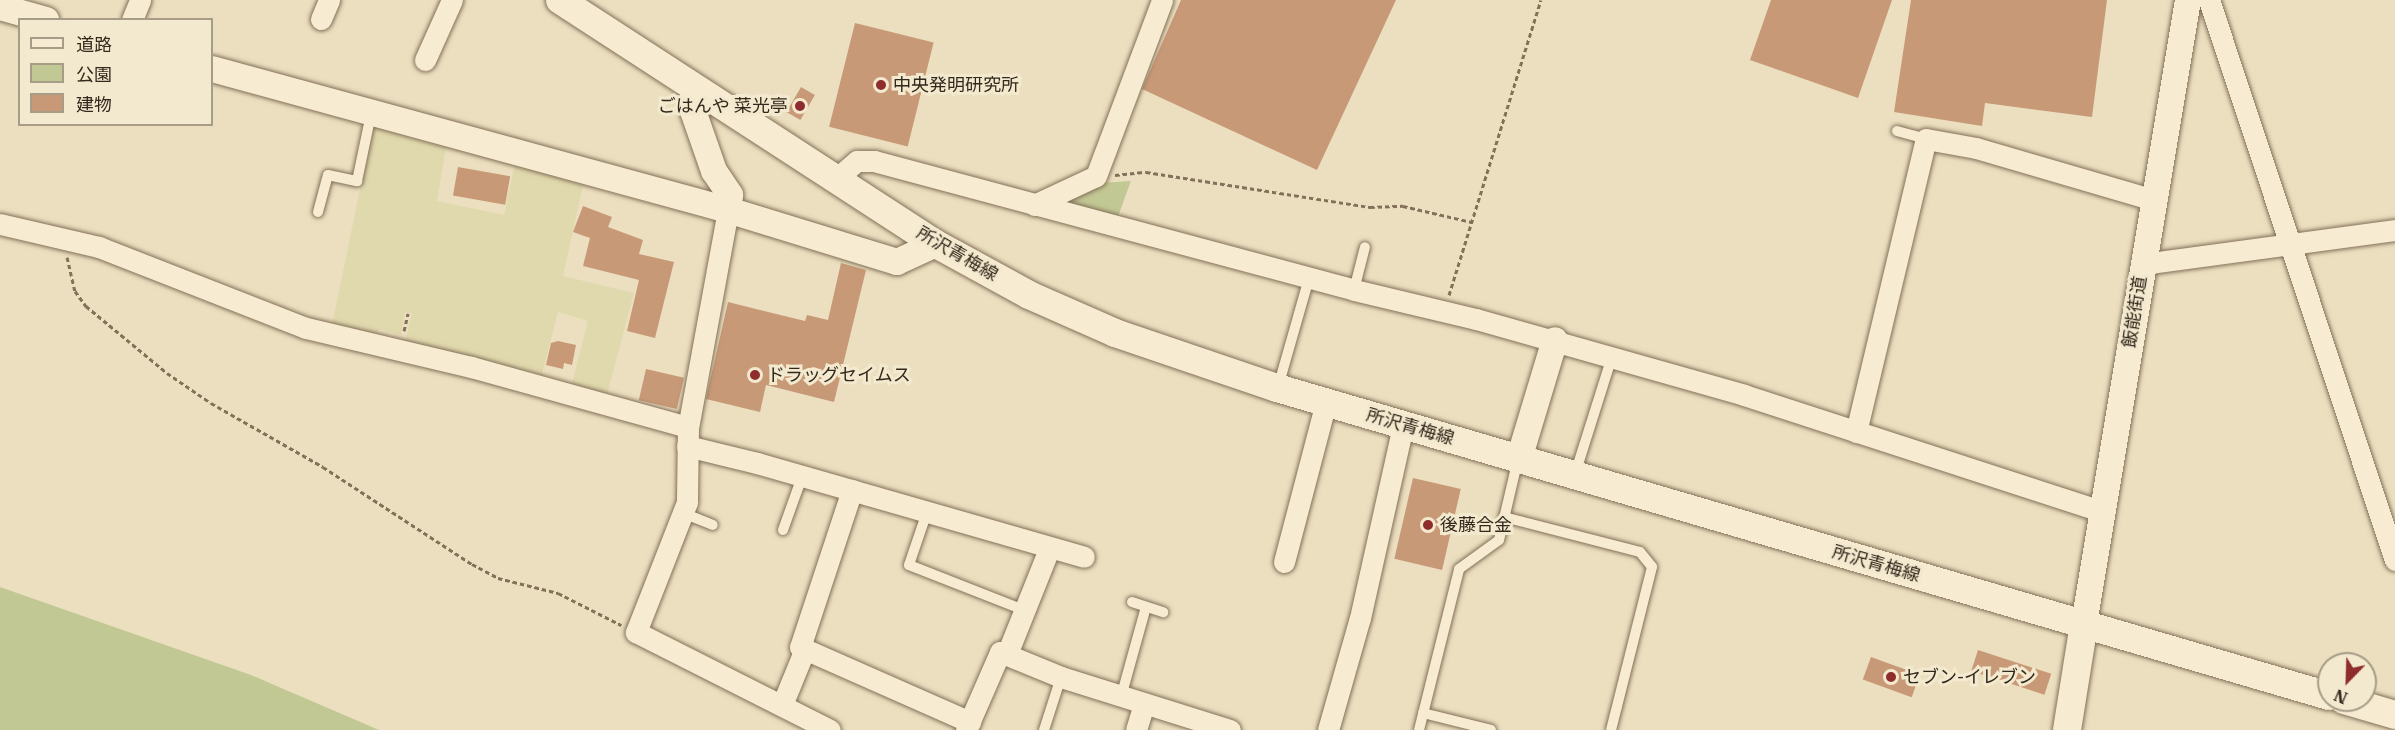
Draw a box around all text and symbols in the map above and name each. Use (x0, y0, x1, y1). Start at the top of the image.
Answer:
legend (18, 18, 213, 126)
text: 道路 (76, 33, 112, 56)
text: 公園 (76, 63, 112, 86)
place label: 中央発明研究所 (893, 74, 1019, 96)
marker: 中央発明研究所 (874, 78, 888, 92)
text: 建物 (76, 93, 112, 116)
place label: ごはんや 菜光亭 (658, 95, 788, 117)
marker: ごはんや 菜光亭 (793, 99, 807, 113)
street label: 所沢青梅線 (913, 222, 1001, 286)
street label: 飯能街道 (2119, 275, 2151, 349)
place label: ドラッグセイムス (767, 364, 911, 386)
marker: ドラッグセイムス (748, 368, 762, 382)
street label: 所沢青梅線 (1364, 404, 1456, 450)
place label: 後藤合金 (1440, 514, 1512, 536)
marker: 後藤合金 (1421, 518, 1435, 532)
street label: 所沢青梅線 (1830, 541, 1922, 587)
north arrow (2317, 652, 2377, 712)
place label: セブン-イレブン (1903, 666, 2036, 688)
marker: セブン-イレブン (1884, 670, 1898, 684)
text: N (2331, 685, 2350, 708)

